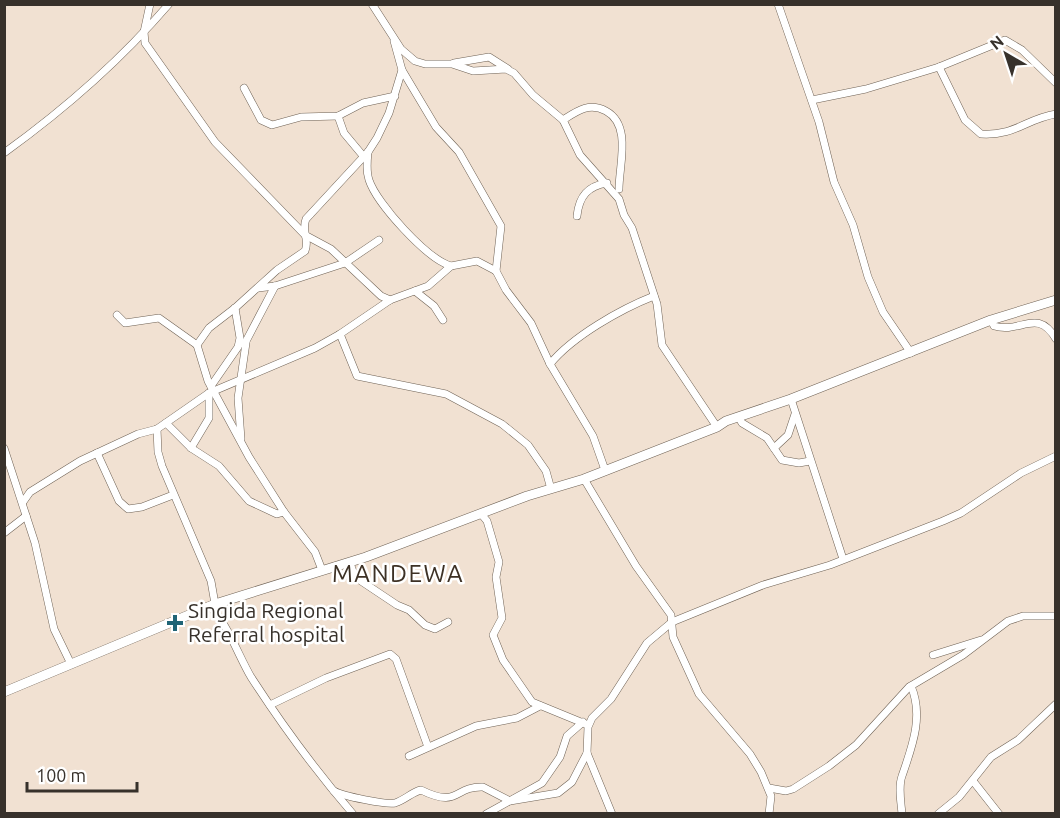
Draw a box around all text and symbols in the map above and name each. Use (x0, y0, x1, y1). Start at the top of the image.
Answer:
north arrow (976, 24, 1036, 84)
text: N (986, 32, 1007, 53)
district label: MANDEWA (332, 560, 464, 587)
place label: Singida Regional Referral hospital (188, 598, 345, 646)
marker: Singida Regional Referral hospital (166, 614, 184, 632)
scale bar (27, 755, 136, 793)
text: 100 m (36, 765, 86, 785)

